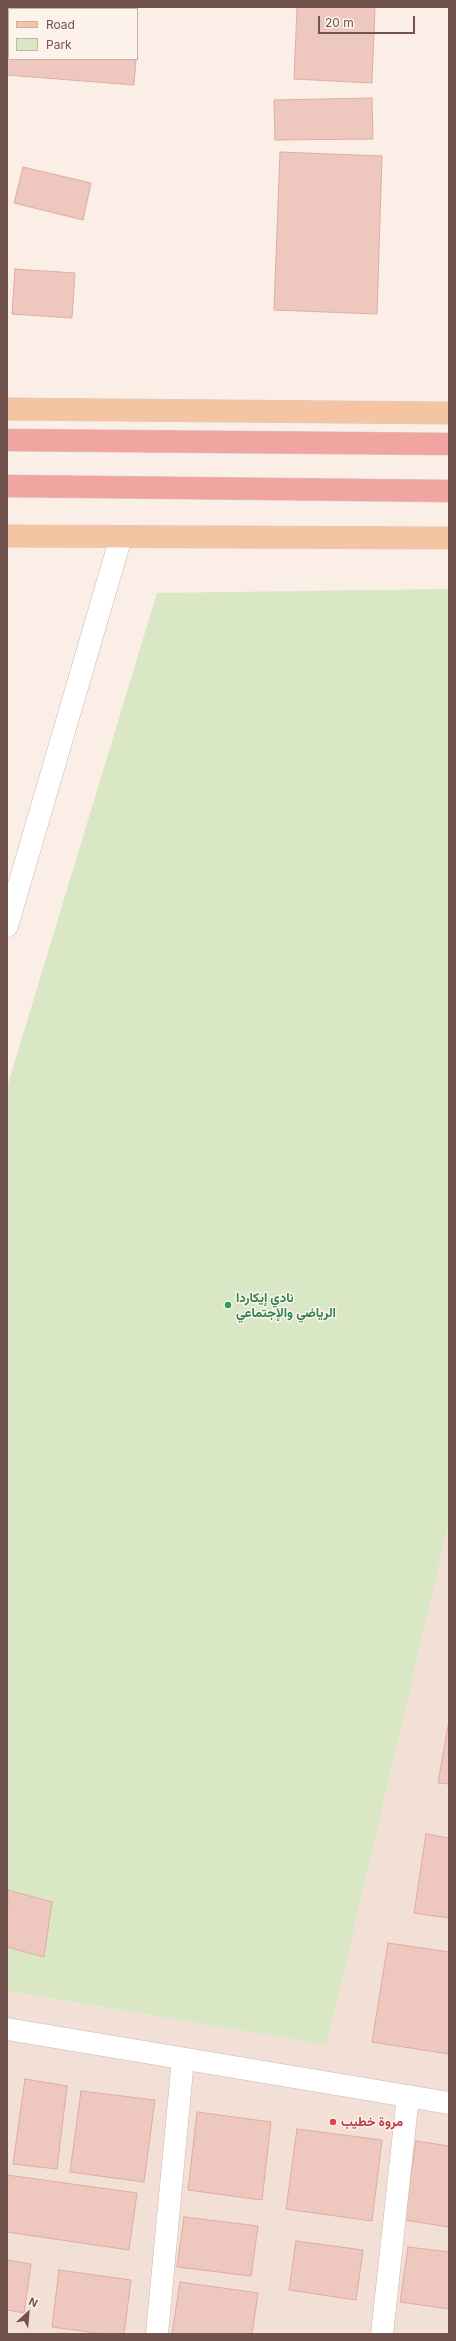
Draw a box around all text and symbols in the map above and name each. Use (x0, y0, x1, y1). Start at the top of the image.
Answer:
legend (8, 8, 138, 60)
scale bar (320, 8, 417, 34)
text: 20 m (325, 15, 354, 30)
text: Road (46, 17, 75, 32)
text: Park (46, 37, 72, 52)
place label: نادي إيكاردا الرياضي والإجتماعي (236, 1290, 336, 1321)
marker: نادي إيكاردا الرياضي والإجتماعي (223, 1300, 233, 1310)
place label: مروة خطيب (341, 2114, 403, 2130)
marker: مروة خطيب (328, 2117, 338, 2127)
north arrow (8, 2293, 48, 2333)
text: N (26, 2294, 40, 2310)

